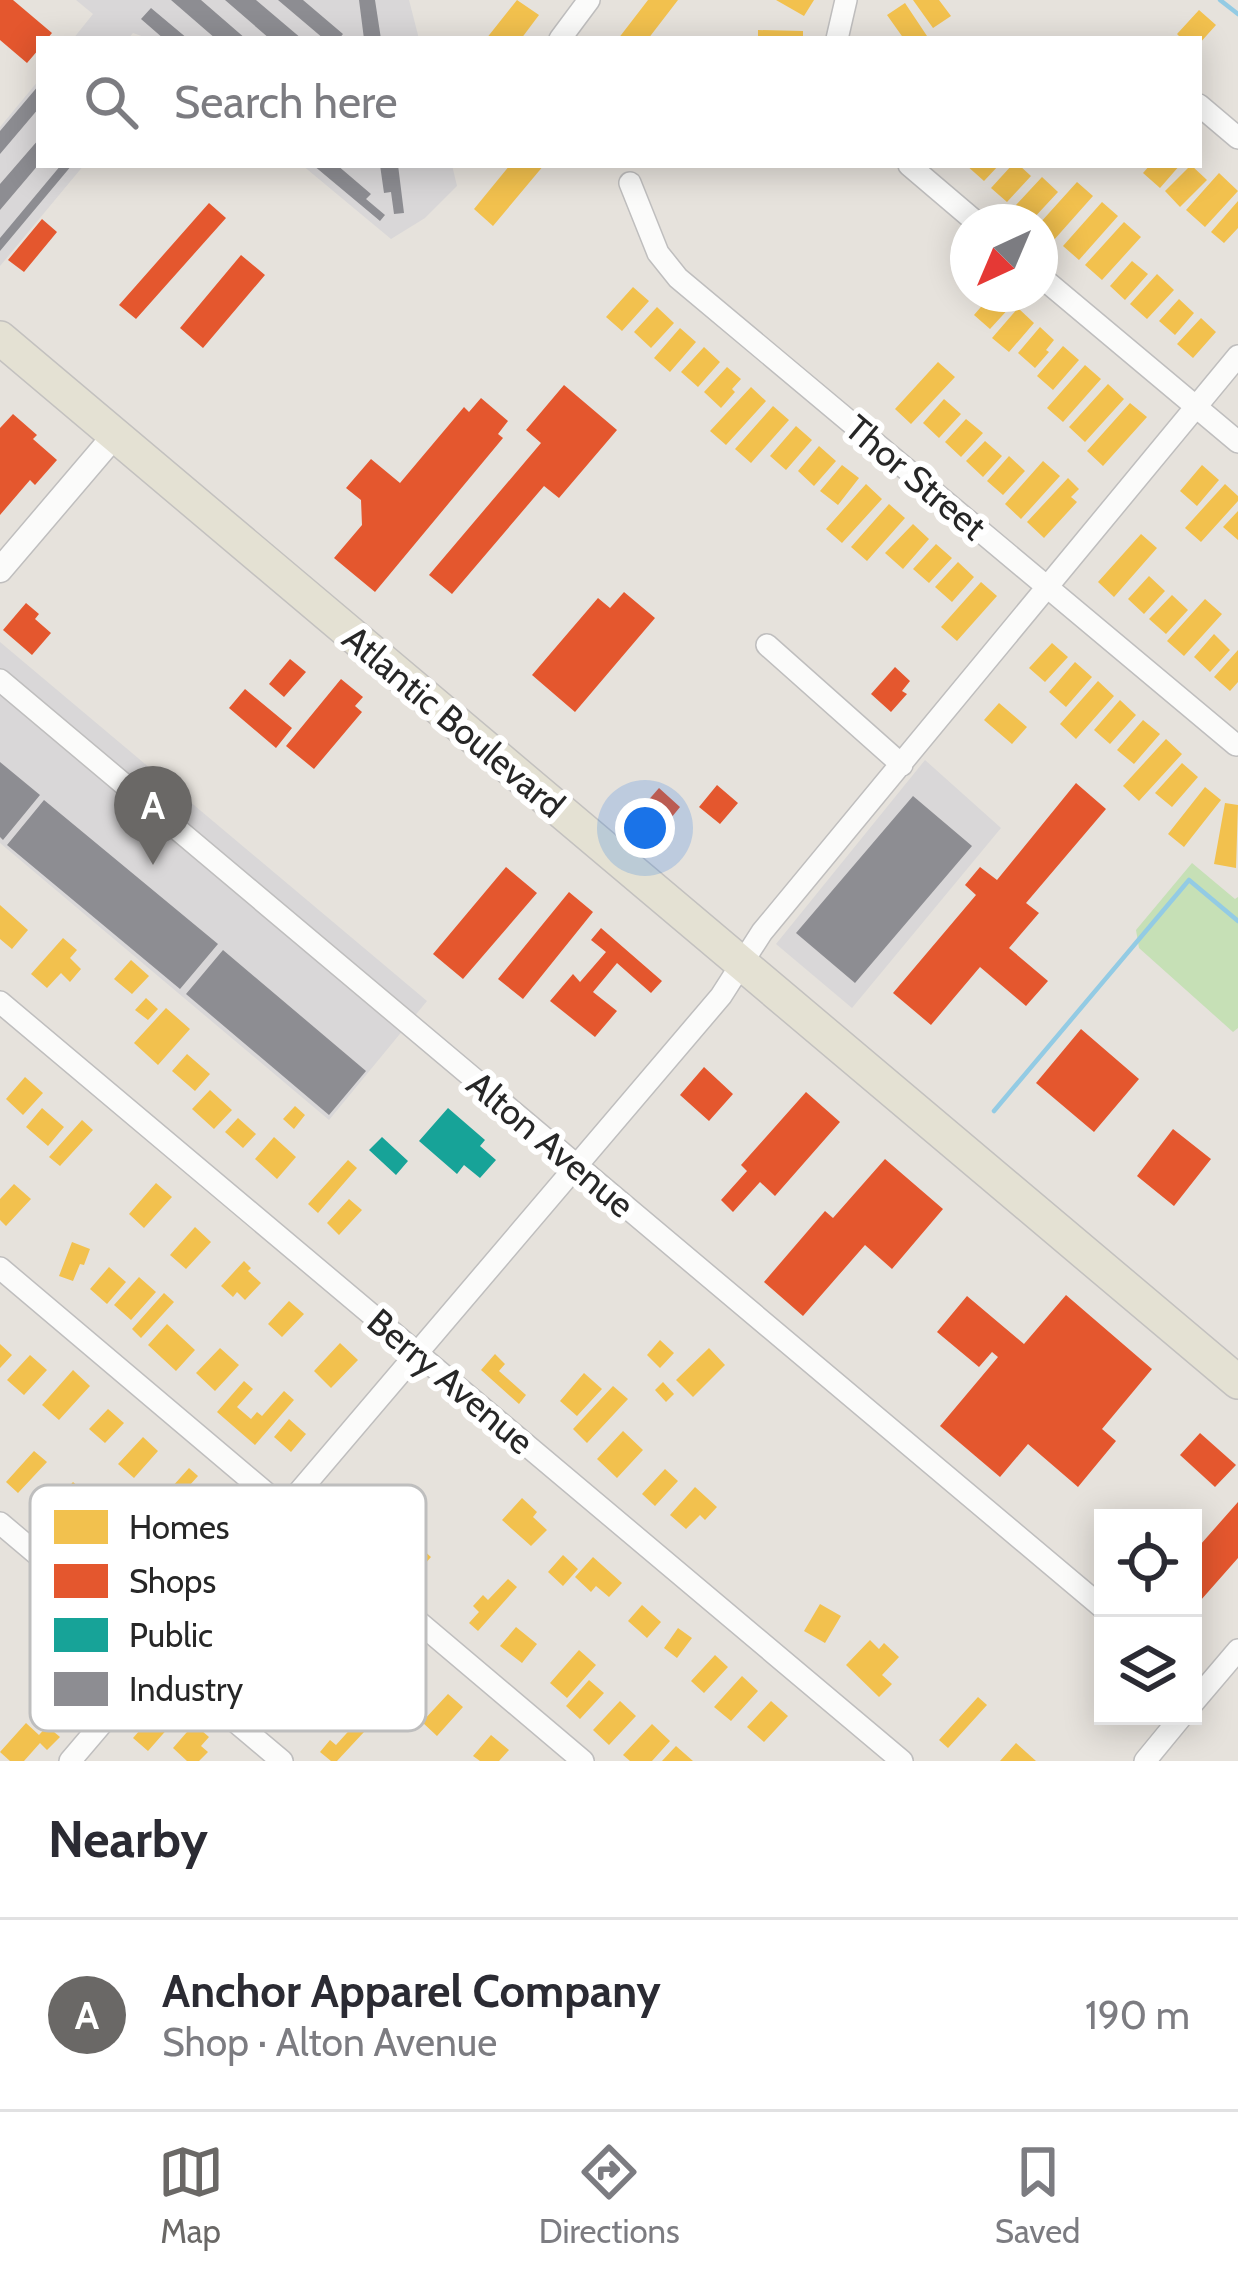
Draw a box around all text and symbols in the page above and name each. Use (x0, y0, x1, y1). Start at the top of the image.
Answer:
search box (36, 36, 1202, 168)
icon: search (78, 69, 144, 135)
text: Search here (174, 75, 398, 129)
north arrow (950, 204, 1058, 312)
street label: Thor Street (837, 405, 995, 549)
street label: Atlantic Boulevard (334, 616, 574, 826)
pin: A (114, 766, 192, 865)
your location (615, 798, 675, 858)
street label: Alton Avenue (459, 1061, 643, 1227)
street label: Berry Avenue (359, 1299, 543, 1463)
legend (30, 1485, 426, 1731)
text: Homes (129, 1507, 230, 1547)
map controls (1094, 1509, 1202, 1725)
button: locate (1094, 1509, 1202, 1617)
text: Shops (129, 1561, 216, 1601)
text: Public (129, 1615, 213, 1655)
button: layers (1094, 1617, 1202, 1725)
text: Industry (129, 1669, 243, 1709)
text: Nearby (48, 1808, 208, 1870)
text: Anchor Apparel Company (162, 1964, 661, 2018)
text: A (75, 1991, 99, 2039)
text: 190 m (1085, 1991, 1190, 2039)
text: Shop · Alton Avenue (162, 2018, 497, 2066)
tab: Map (158, 2139, 224, 2251)
tab: Directions (539, 2139, 680, 2251)
tab: Saved (995, 2139, 1080, 2251)

